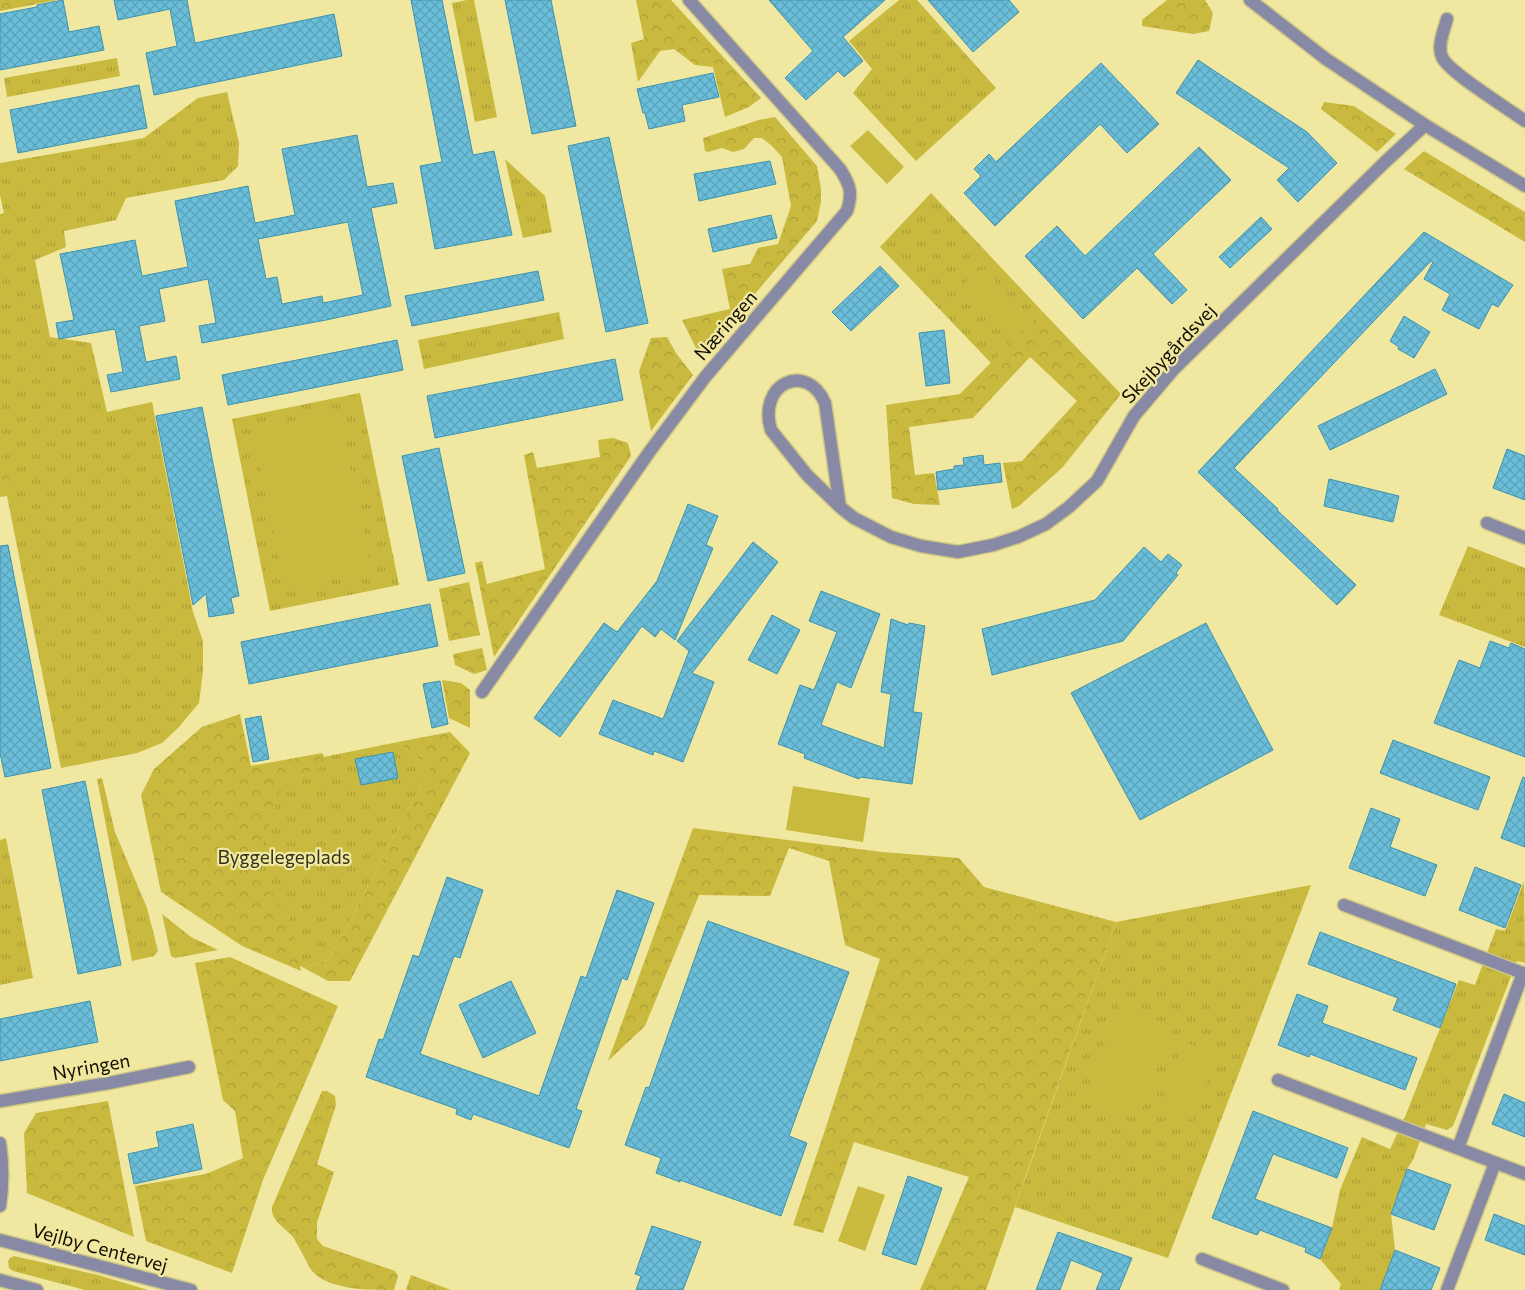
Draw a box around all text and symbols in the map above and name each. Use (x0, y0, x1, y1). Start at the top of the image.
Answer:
street label: Næringen (689, 286, 761, 364)
street label: Skejbygårdsvej (1116, 299, 1220, 407)
park label: Byggelegeplads (218, 845, 350, 868)
street label: Nyringen (50, 1048, 132, 1084)
street label: Vejlby Centervej (30, 1218, 170, 1276)

